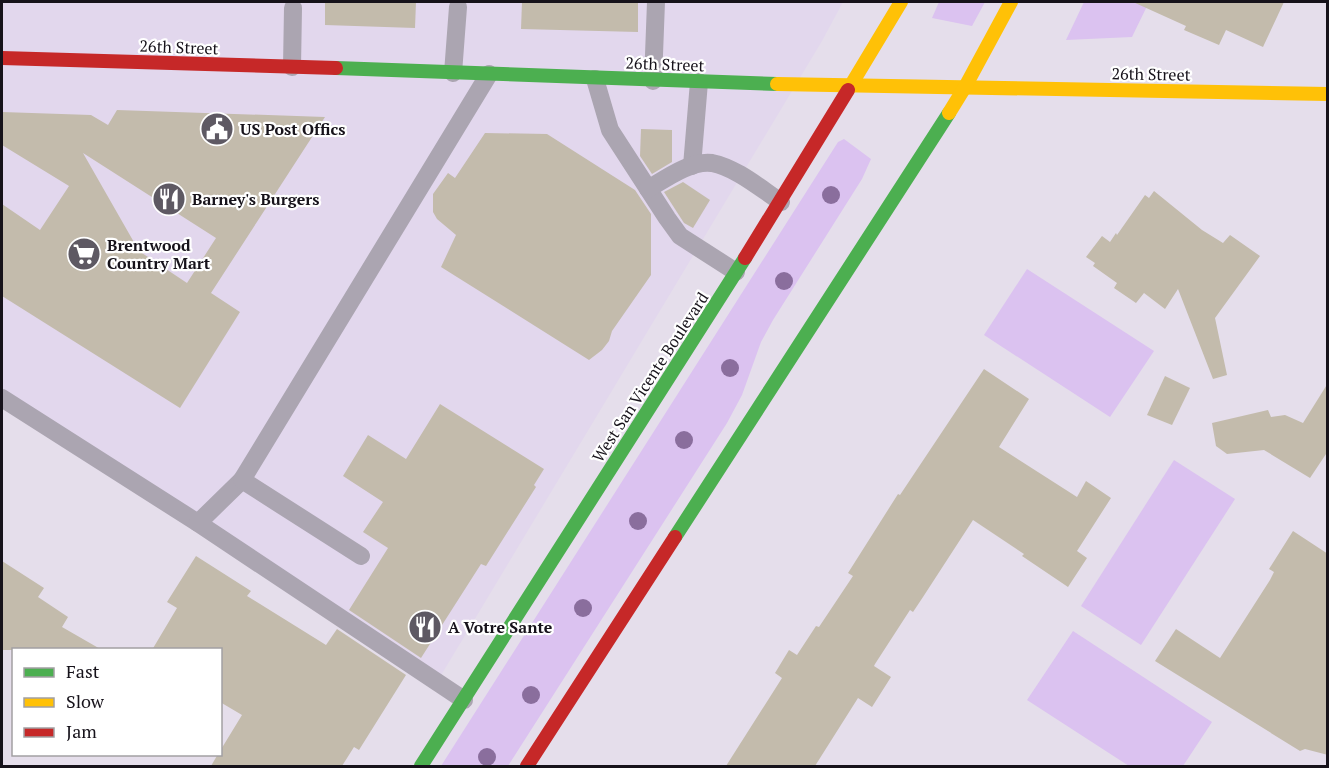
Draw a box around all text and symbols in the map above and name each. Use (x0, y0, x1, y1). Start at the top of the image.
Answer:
street label: 26th Street (139, 35, 219, 59)
street label: 26th Street (625, 52, 705, 76)
street label: 26th Street (1111, 62, 1191, 86)
public building icon: US Post Offics (199, 111, 235, 147)
place label: US Post Offics (240, 118, 345, 140)
restaurant icon: Barney's Burgers (151, 181, 187, 217)
place label: Barney's Burgers (192, 188, 319, 210)
place label: Brentwood Country Mart (107, 234, 211, 274)
supermarket icon: Brentwood Country Mart (66, 236, 102, 272)
street label: West San Vicente Boulevard (587, 288, 713, 466)
restaurant icon: A Votre Sante (407, 609, 443, 645)
place label: A Votre Sante (448, 616, 553, 638)
legend (12, 648, 222, 756)
text: Fast (66, 659, 100, 683)
text: Slow (66, 689, 105, 713)
text: Jam (66, 719, 97, 743)

